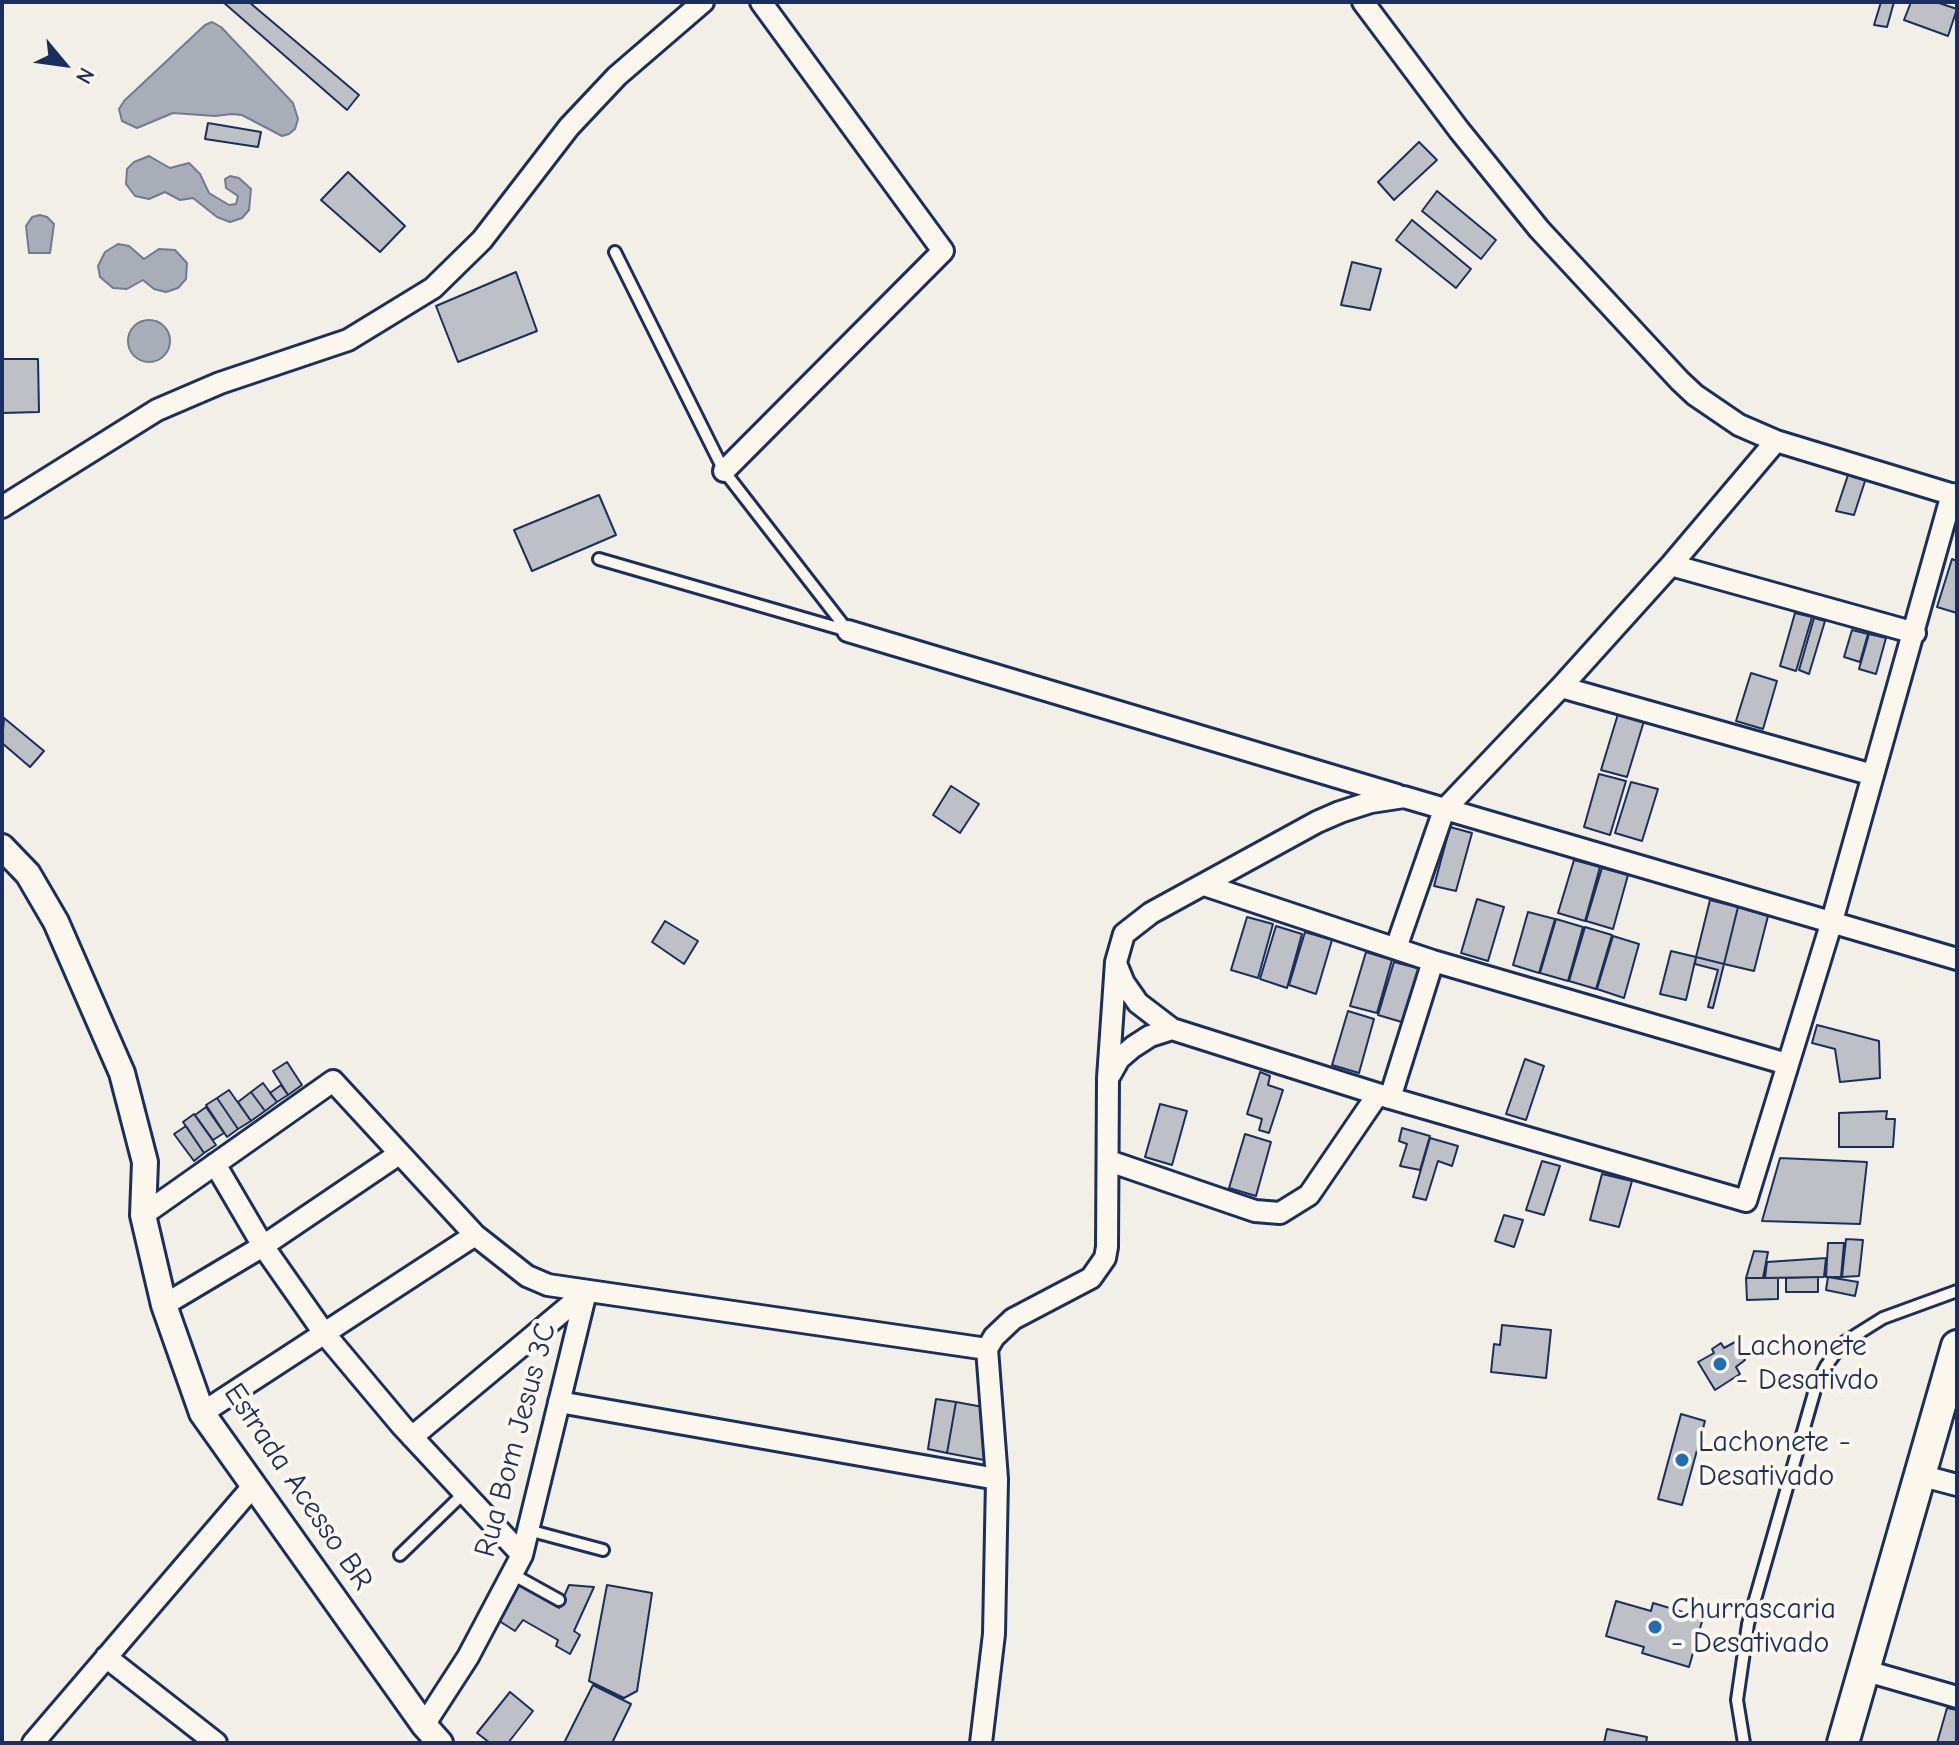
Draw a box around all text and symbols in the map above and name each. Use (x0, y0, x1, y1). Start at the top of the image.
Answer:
north arrow (24, 24, 104, 104)
text: N (70, 63, 100, 88)
street label: Rua Bom Jesus 3C (467, 1319, 565, 1561)
place label: Lachonete - Desativdo (1736, 1329, 1879, 1400)
marker: Lachonete - Desativdo (1711, 1355, 1729, 1373)
street label: Estrada Acesso BR (216, 1377, 380, 1597)
place label: Lachonete - Desativado (1698, 1425, 1851, 1496)
marker: Lachonete - Desativado (1673, 1451, 1691, 1469)
place label: Churrascaria - Desativado (1671, 1592, 1836, 1662)
marker: Churrascaria - Desativado (1646, 1618, 1664, 1636)

